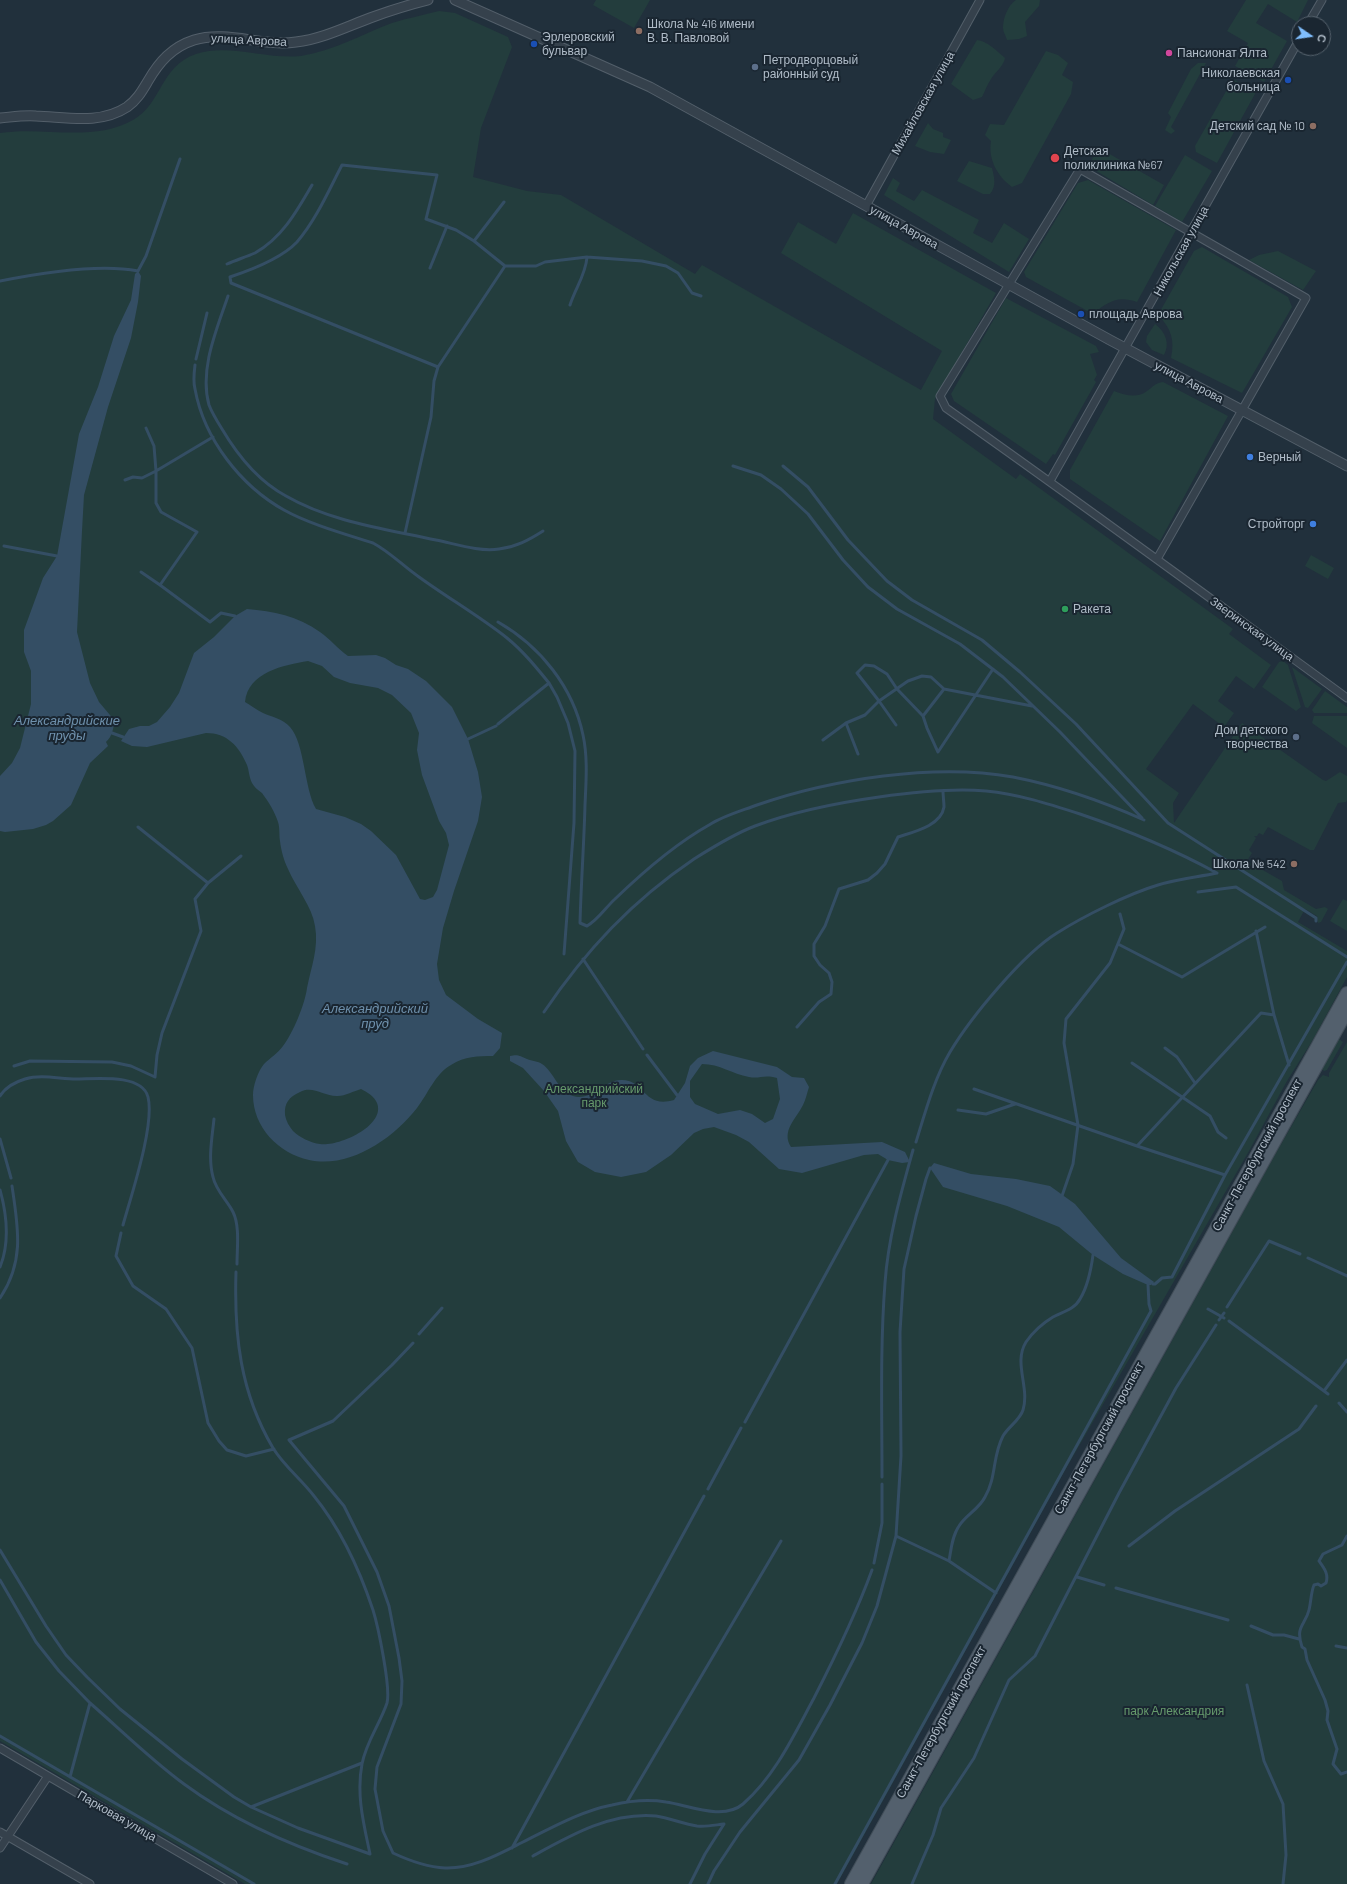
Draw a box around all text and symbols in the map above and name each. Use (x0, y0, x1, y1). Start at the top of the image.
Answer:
north arrow (1291, 16, 1331, 56)
place label: Школа № 416 имени В. В. Павловой (647, 17, 754, 45)
marker: Школа № 416 имени В. В. Павловой (634, 26, 644, 36)
place label: Эрлеровский бульвар (542, 30, 615, 58)
street label: улица Аврова (211, 31, 287, 49)
text: С (1315, 33, 1329, 44)
marker: Эрлеровский бульвар (529, 39, 539, 49)
place label: Пансионат Ялта (1177, 46, 1267, 60)
marker: Пансионат Ялта (1164, 48, 1174, 58)
street label: Михайловская улица (889, 49, 957, 157)
place label: Петродворцовый районный суд (763, 53, 858, 81)
marker: Петродворцовый районный суд (750, 62, 760, 72)
place label: Николаевская больница (1202, 66, 1280, 94)
marker: Николаевская больница (1283, 75, 1293, 85)
place label: Детский сад № 10 (1210, 119, 1305, 133)
marker: Детский сад № 10 (1308, 121, 1318, 131)
place label: Детская поликлиника №67 (1064, 144, 1162, 172)
marker: Детская поликлиника №67 (1049, 152, 1061, 164)
street label: улица Аврова (867, 202, 941, 252)
street label: Никольская улица (1150, 204, 1212, 298)
place label: площадь Аврова (1089, 307, 1182, 321)
marker: площадь Аврова (1076, 309, 1086, 319)
street label: улица Аврова (1152, 358, 1226, 406)
place label: Верный (1258, 450, 1301, 464)
marker: Верный (1245, 452, 1255, 462)
place label: Стройторг (1248, 517, 1305, 531)
marker: Стройторг (1308, 519, 1318, 529)
street label: Зверинская улица (1207, 594, 1297, 664)
place label: Ракета (1073, 602, 1111, 616)
marker: Ракета (1060, 604, 1070, 614)
water label: Александрийские пруды (14, 713, 120, 744)
place label: Дом детского творчества (1215, 723, 1288, 751)
marker: Дом детского творчества (1291, 732, 1301, 742)
place label: Школа № 542 (1213, 857, 1286, 871)
marker: Школа № 542 (1289, 859, 1299, 869)
water label: Александрийский пруд (322, 1001, 428, 1032)
street label: Санкт-Петербургский проспект (1209, 1076, 1305, 1234)
park label: Александрийский парк (545, 1082, 643, 1110)
street label: Санкт-Петербургский проспект (1051, 1359, 1147, 1517)
street label: Санкт-Петербургский проспект (893, 1643, 989, 1801)
park label: парк Александрия (1124, 1704, 1224, 1718)
street label: Парковая улица (75, 1788, 159, 1844)

